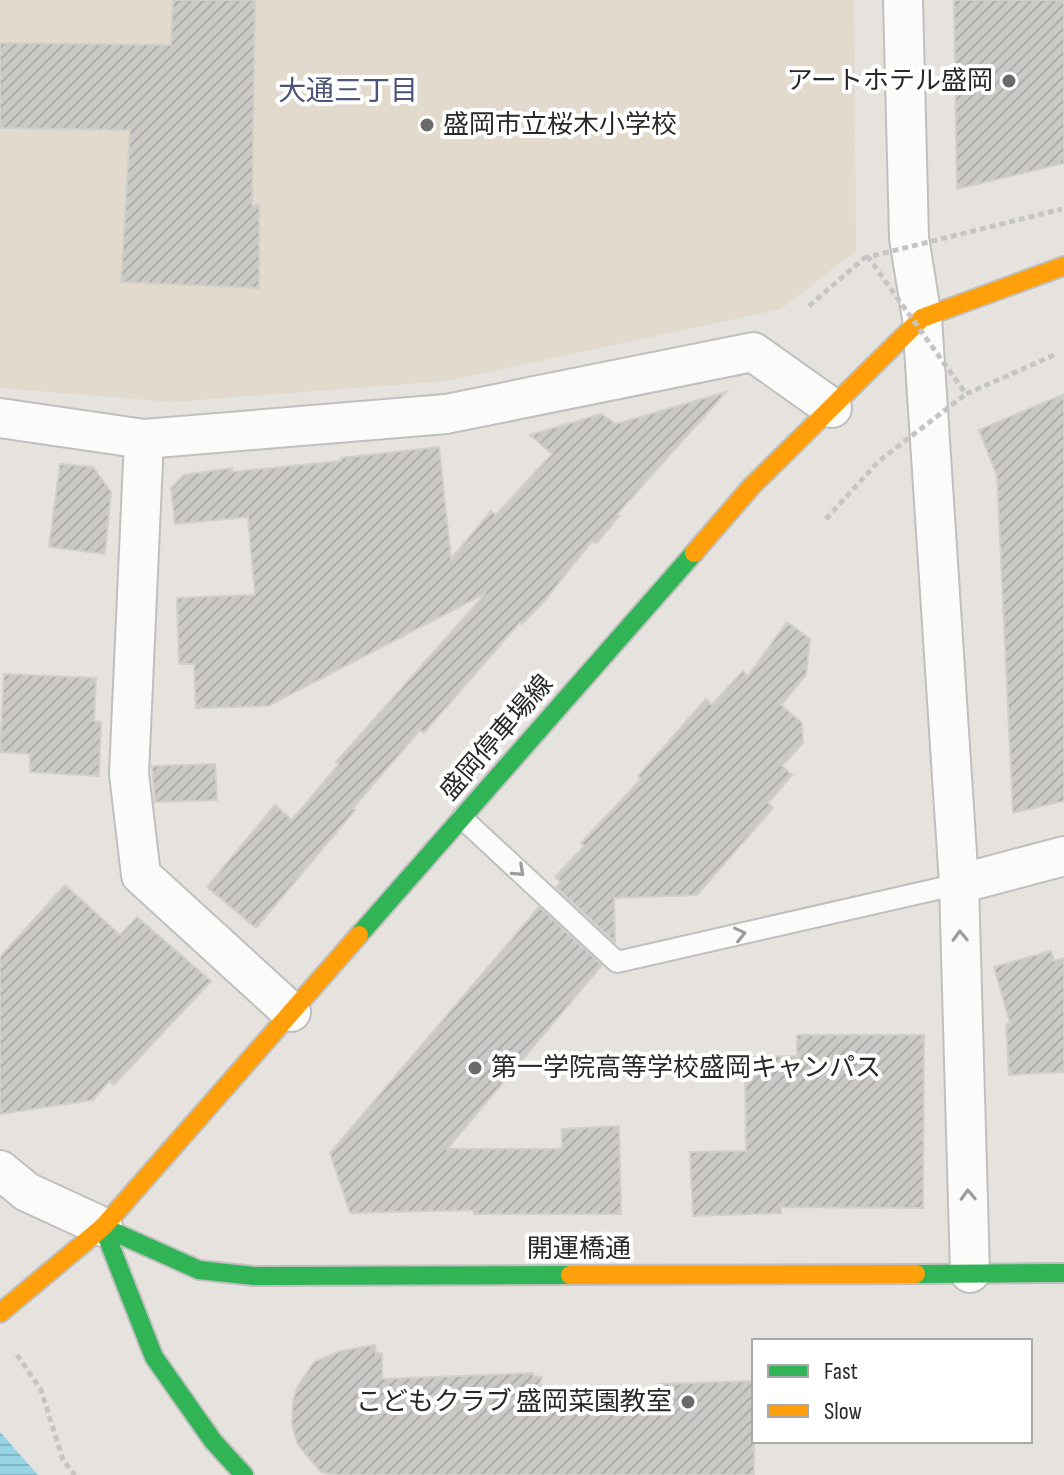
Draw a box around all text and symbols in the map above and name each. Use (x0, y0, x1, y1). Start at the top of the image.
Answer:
place label: アートホテル盛岡 (787, 66, 993, 97)
marker: アートホテル盛岡 (1000, 72, 1018, 90)
district label: 大通三丁目 (278, 75, 418, 108)
place label: 盛岡市立桜木小学校 (443, 110, 677, 141)
marker: 盛岡市立桜木小学校 (418, 116, 436, 134)
street label: 盛岡停車場線 (434, 669, 560, 807)
one-way arrow (510, 861, 524, 876)
one-way arrow (733, 926, 747, 943)
one-way arrow (951, 929, 969, 942)
place label: 第一学院高等学校盛岡キャンパス (491, 1053, 881, 1084)
marker: 第一学院高等学校盛岡キャンパス (466, 1059, 484, 1077)
one-way arrow (959, 1188, 976, 1201)
street label: 開運橋通 (527, 1234, 631, 1265)
legend (752, 1339, 1032, 1443)
text: Fast (824, 1357, 858, 1386)
place label: こどもクラブ 盛岡菜園教室 (356, 1387, 672, 1418)
marker: こどもクラブ 盛岡菜園教室 (679, 1393, 697, 1411)
text: Slow (824, 1397, 862, 1426)

